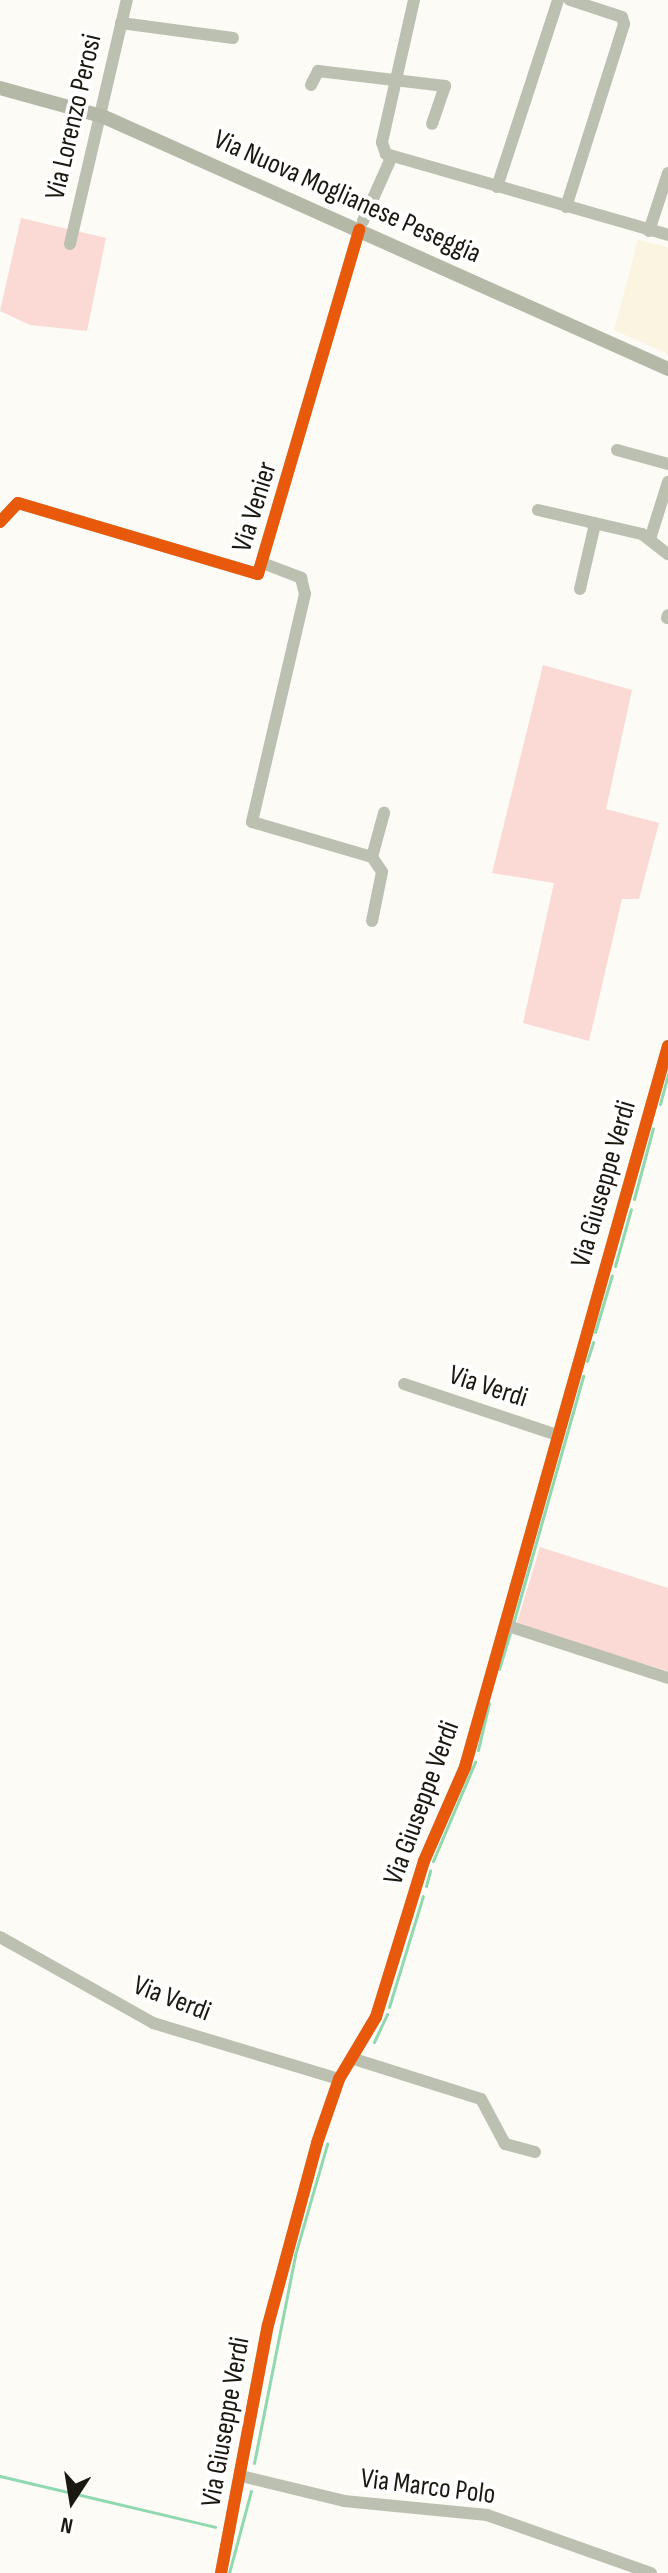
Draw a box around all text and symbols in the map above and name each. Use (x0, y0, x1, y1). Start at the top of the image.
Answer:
street label: Via Lorenzo Perosi (39, 31, 109, 203)
street label: Via Nuova Moglianese Peseggia (208, 123, 486, 271)
street label: Via Venier (225, 458, 285, 556)
street label: Via Giuseppe Verdi (564, 1097, 644, 1271)
street label: Via Verdi (445, 1359, 531, 1415)
street label: Via Giuseppe Verdi (377, 1717, 467, 1889)
street label: Via Verdi (128, 1969, 216, 2029)
street label: Via Giuseppe Verdi (195, 2335, 257, 2509)
north arrow (32, 2461, 112, 2541)
street label: Via Marco Polo (359, 2462, 497, 2512)
text: N (58, 2511, 75, 2539)

